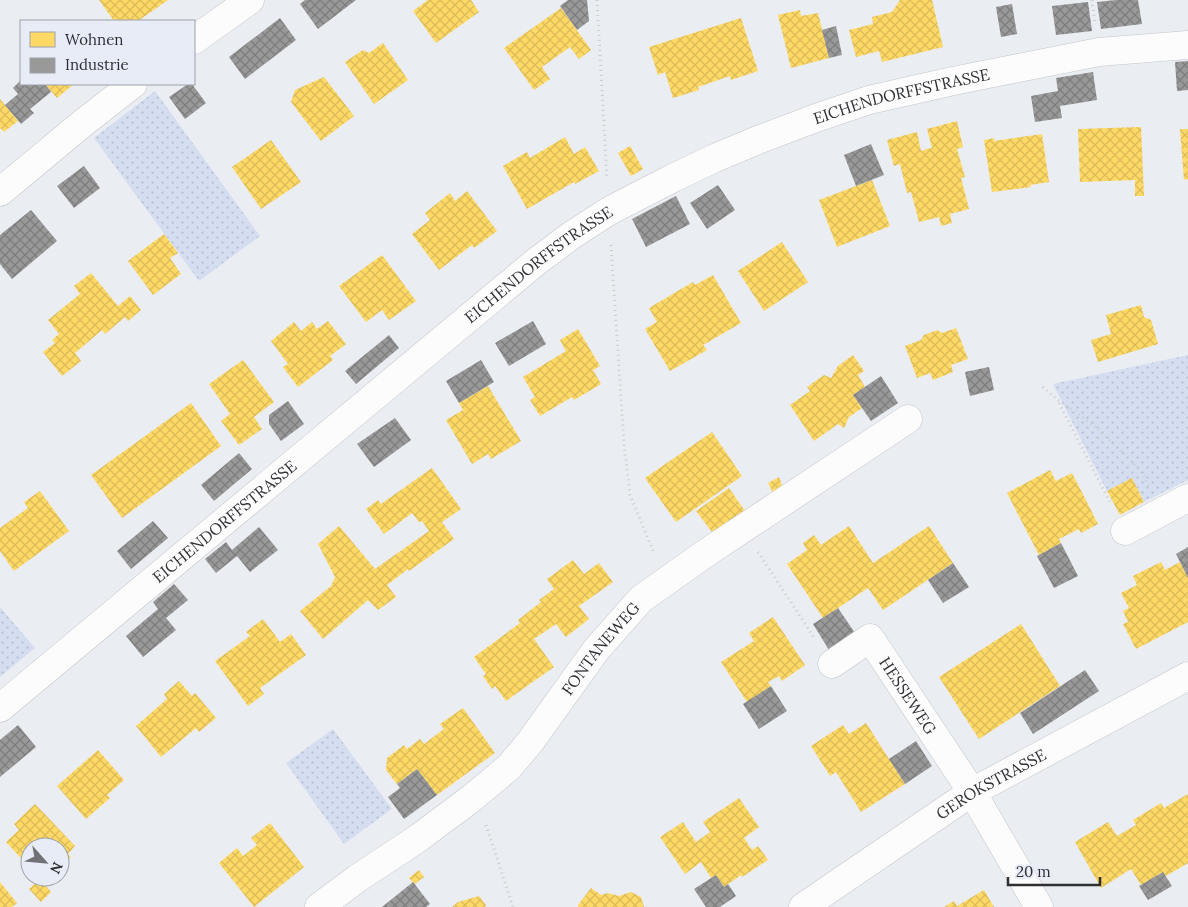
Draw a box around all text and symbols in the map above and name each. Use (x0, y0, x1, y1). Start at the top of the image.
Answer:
legend (20, 20, 195, 85)
text: Wohnen (65, 30, 123, 49)
text: Industrie (65, 55, 129, 74)
street label: EICHENDORFFSTRASSE (811, 64, 991, 128)
street label: EICHENDORFFSTRASSE (460, 201, 616, 327)
street label: EICHENDORFFSTRASSE (148, 455, 301, 587)
street label: FONTANEWEG (557, 598, 644, 699)
street label: HESSEWEG (875, 653, 941, 738)
street label: GEROKSTRASSE (932, 744, 1050, 824)
north arrow (20, 837, 70, 887)
scale bar (1008, 854, 1100, 886)
text: N (46, 859, 67, 877)
text: 20 m (1016, 862, 1051, 881)

